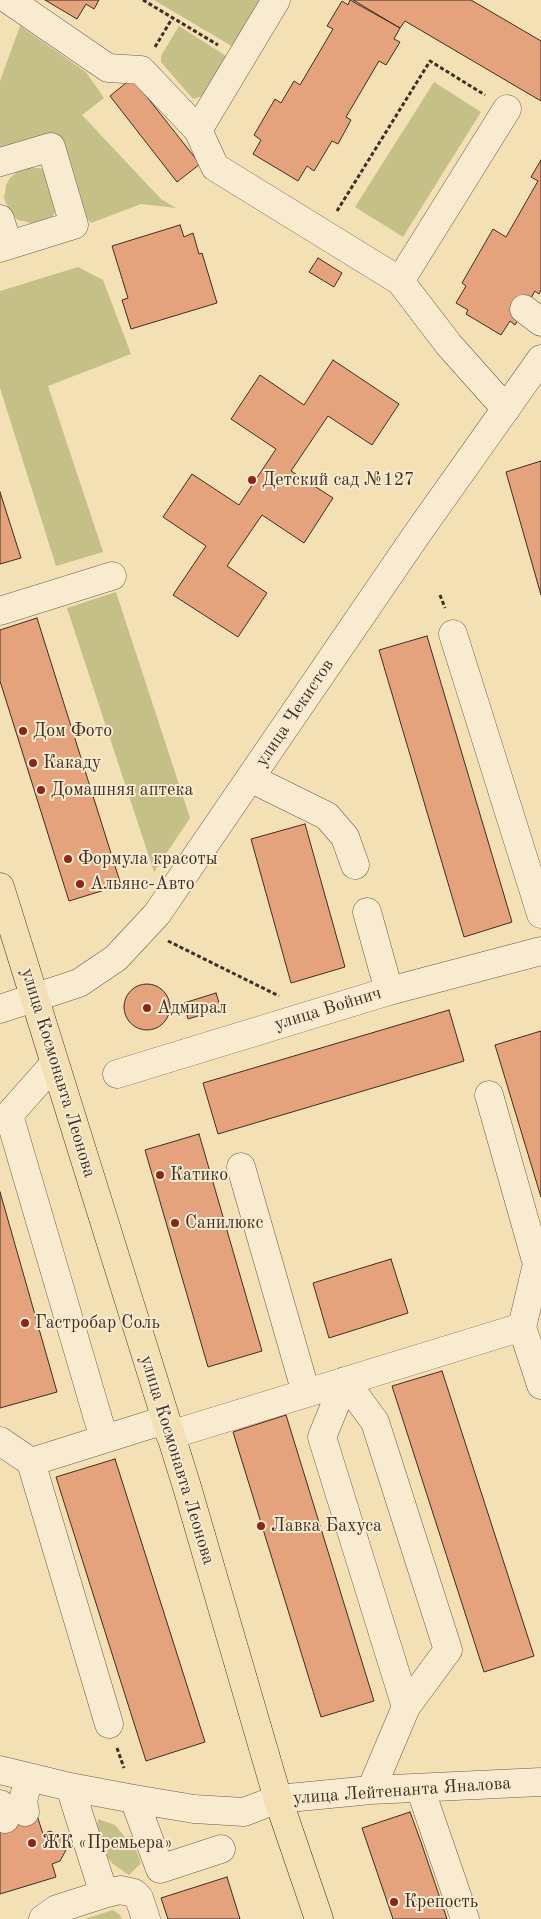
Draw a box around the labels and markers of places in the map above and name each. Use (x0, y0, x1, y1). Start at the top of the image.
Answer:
place label: Детский сад №127 (262, 469, 415, 491)
marker: Детский сад №127 (246, 474, 258, 486)
place label: Дом Фото (33, 720, 112, 742)
marker: Дом Фото (17, 725, 29, 737)
place label: Какаду (43, 752, 101, 774)
marker: Какаду (27, 757, 39, 769)
place label: Домашняя аптека (51, 779, 193, 801)
marker: Домашняя аптека (35, 784, 47, 796)
place label: Формула красоты (78, 848, 218, 870)
marker: Формула красоты (62, 853, 74, 865)
place label: Альянс-Авто (90, 873, 195, 895)
marker: Альянс-Авто (74, 878, 86, 890)
place label: Адмирал (157, 997, 227, 1019)
marker: Адмирал (141, 1002, 153, 1014)
place label: Катико (170, 1164, 228, 1186)
marker: Катико (154, 1169, 166, 1181)
place label: Санилюкс (185, 1212, 263, 1234)
marker: Санилюкс (169, 1217, 181, 1229)
place label: Гастробар Соль (35, 1312, 160, 1334)
marker: Гастробар Соль (19, 1317, 31, 1329)
place label: Лавка Бахуса (271, 1515, 382, 1537)
marker: Лавка Бахуса (255, 1520, 267, 1532)
place label: ЖК «Премьера» (42, 1832, 173, 1854)
marker: ЖК «Премьера» (26, 1837, 38, 1849)
place label: Крепость (404, 1891, 478, 1913)
marker: Крепость (388, 1896, 400, 1908)

